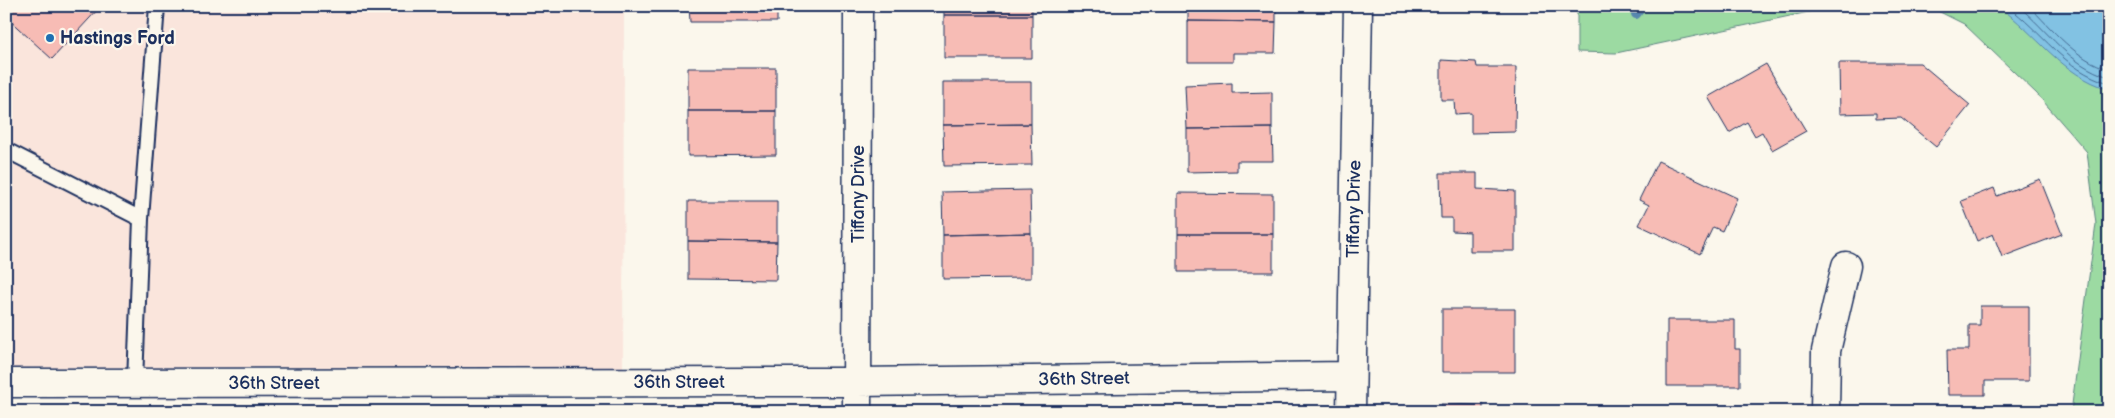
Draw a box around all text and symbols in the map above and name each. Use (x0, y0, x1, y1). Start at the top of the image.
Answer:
place label: Hastings Ford (60, 28, 175, 49)
marker: Hastings Ford (44, 32, 56, 44)
street label: Tiffany Drive (848, 145, 869, 243)
street label: Tiffany Drive (1343, 160, 1365, 258)
street label: 36th Street (1038, 368, 1130, 390)
street label: 36th Street (633, 372, 725, 393)
street label: 36th Street (228, 373, 320, 394)

